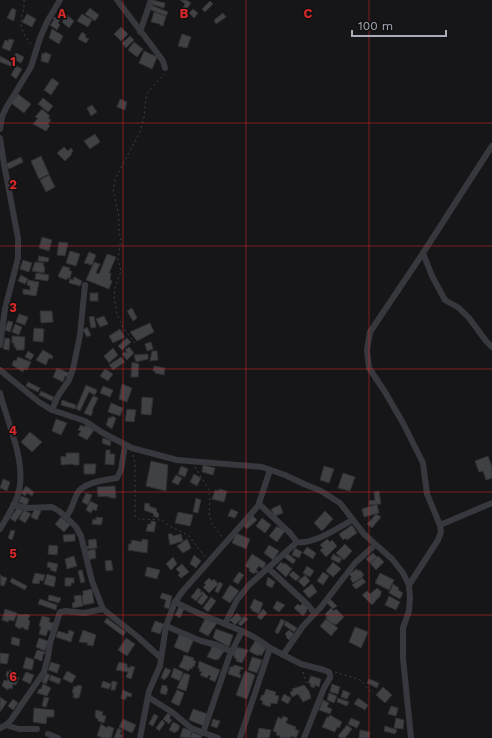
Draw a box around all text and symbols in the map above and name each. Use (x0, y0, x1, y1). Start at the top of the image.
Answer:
text: A (58, 6, 67, 21)
text: B (180, 6, 189, 21)
text: C (304, 6, 313, 21)
scale bar (352, 12, 446, 38)
text: 100 m (358, 19, 393, 33)
text: 1 (10, 54, 16, 69)
text: 2 (9, 177, 17, 192)
text: 3 (9, 300, 17, 315)
text: 4 (9, 423, 18, 438)
text: 5 (9, 546, 17, 561)
text: 6 (9, 669, 17, 684)

